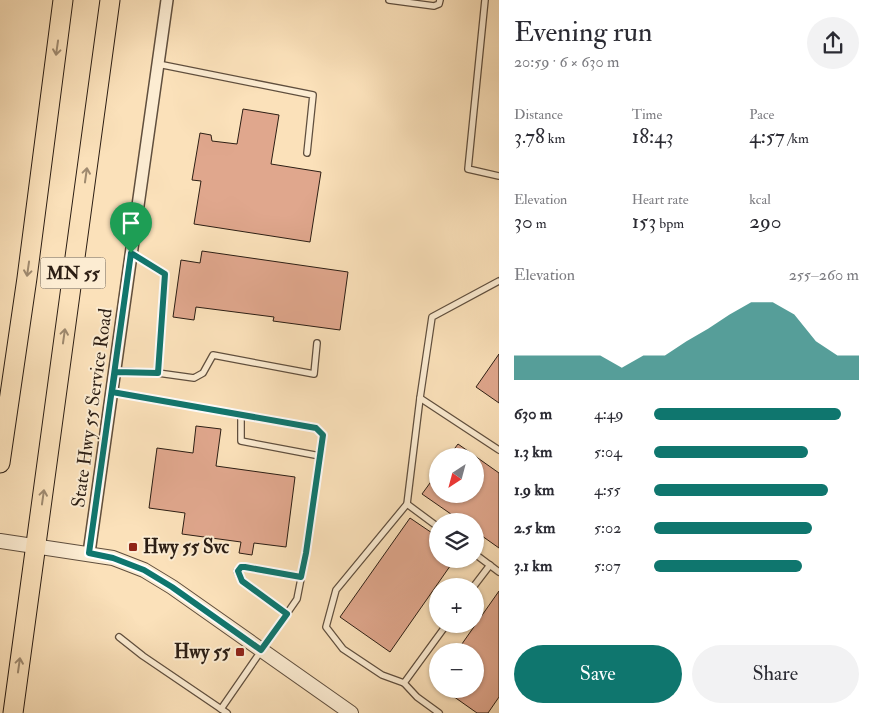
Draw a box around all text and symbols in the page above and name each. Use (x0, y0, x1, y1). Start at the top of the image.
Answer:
text: Evening run (514, 15, 652, 50)
button: share (807, 17, 859, 69)
one-way arrow (52, 40, 62, 56)
text: 20:59 · 6 × 630 m (514, 52, 619, 72)
text: Distance (514, 106, 563, 123)
text: Time (632, 106, 662, 123)
text: Pace (749, 106, 774, 123)
text: 3.78 (514, 123, 545, 150)
text: 18:43 (632, 123, 674, 150)
text: 4:57 (749, 123, 785, 150)
text: km (545, 130, 565, 147)
text: /km (785, 130, 809, 147)
one-way arrow (81, 167, 91, 183)
text: Elevation (514, 191, 567, 208)
text: Heart rate (632, 191, 689, 208)
text: kcal (749, 191, 771, 208)
pin (110, 202, 152, 253)
text: 30 (514, 208, 533, 235)
text: 153 (632, 208, 656, 235)
text: 290 (749, 208, 782, 235)
icon: arrive (117, 209, 145, 237)
text: m (533, 215, 547, 232)
text: bpm (656, 215, 684, 232)
road number: MN 55 (40, 258, 106, 288)
one-way arrow (23, 261, 33, 277)
text: Elevation (514, 265, 575, 285)
text: 255–260 m (789, 265, 859, 285)
street label: State Hwy 55 Service Road (66, 306, 118, 509)
one-way arrow (60, 328, 70, 344)
text: 630 m (514, 404, 552, 424)
text: 4:49 (594, 404, 623, 424)
text: 1.3 km (514, 442, 552, 462)
text: 5:04 (594, 442, 622, 462)
north arrow (429, 448, 484, 502)
map controls (429, 448, 484, 698)
text: 1.9 km (514, 480, 554, 500)
text: 4:55 (594, 480, 621, 500)
one-way arrow (38, 490, 48, 506)
button: layers (429, 513, 484, 568)
text: 2.5 km (514, 518, 555, 538)
text: 5:02 (594, 518, 621, 538)
place label: Hwy 55 Svc (143, 535, 229, 560)
marker: Hwy 55 Svc (127, 541, 139, 553)
text: 3.1 km (514, 556, 552, 576)
text: 5:07 (594, 556, 621, 576)
button: + (429, 578, 484, 633)
place label: Hwy 55 (174, 640, 231, 665)
button: − (429, 643, 484, 698)
button: Save (514, 645, 682, 703)
button: Share (692, 645, 859, 703)
marker: Hwy 55 (234, 646, 246, 658)
one-way arrow (15, 657, 25, 673)

